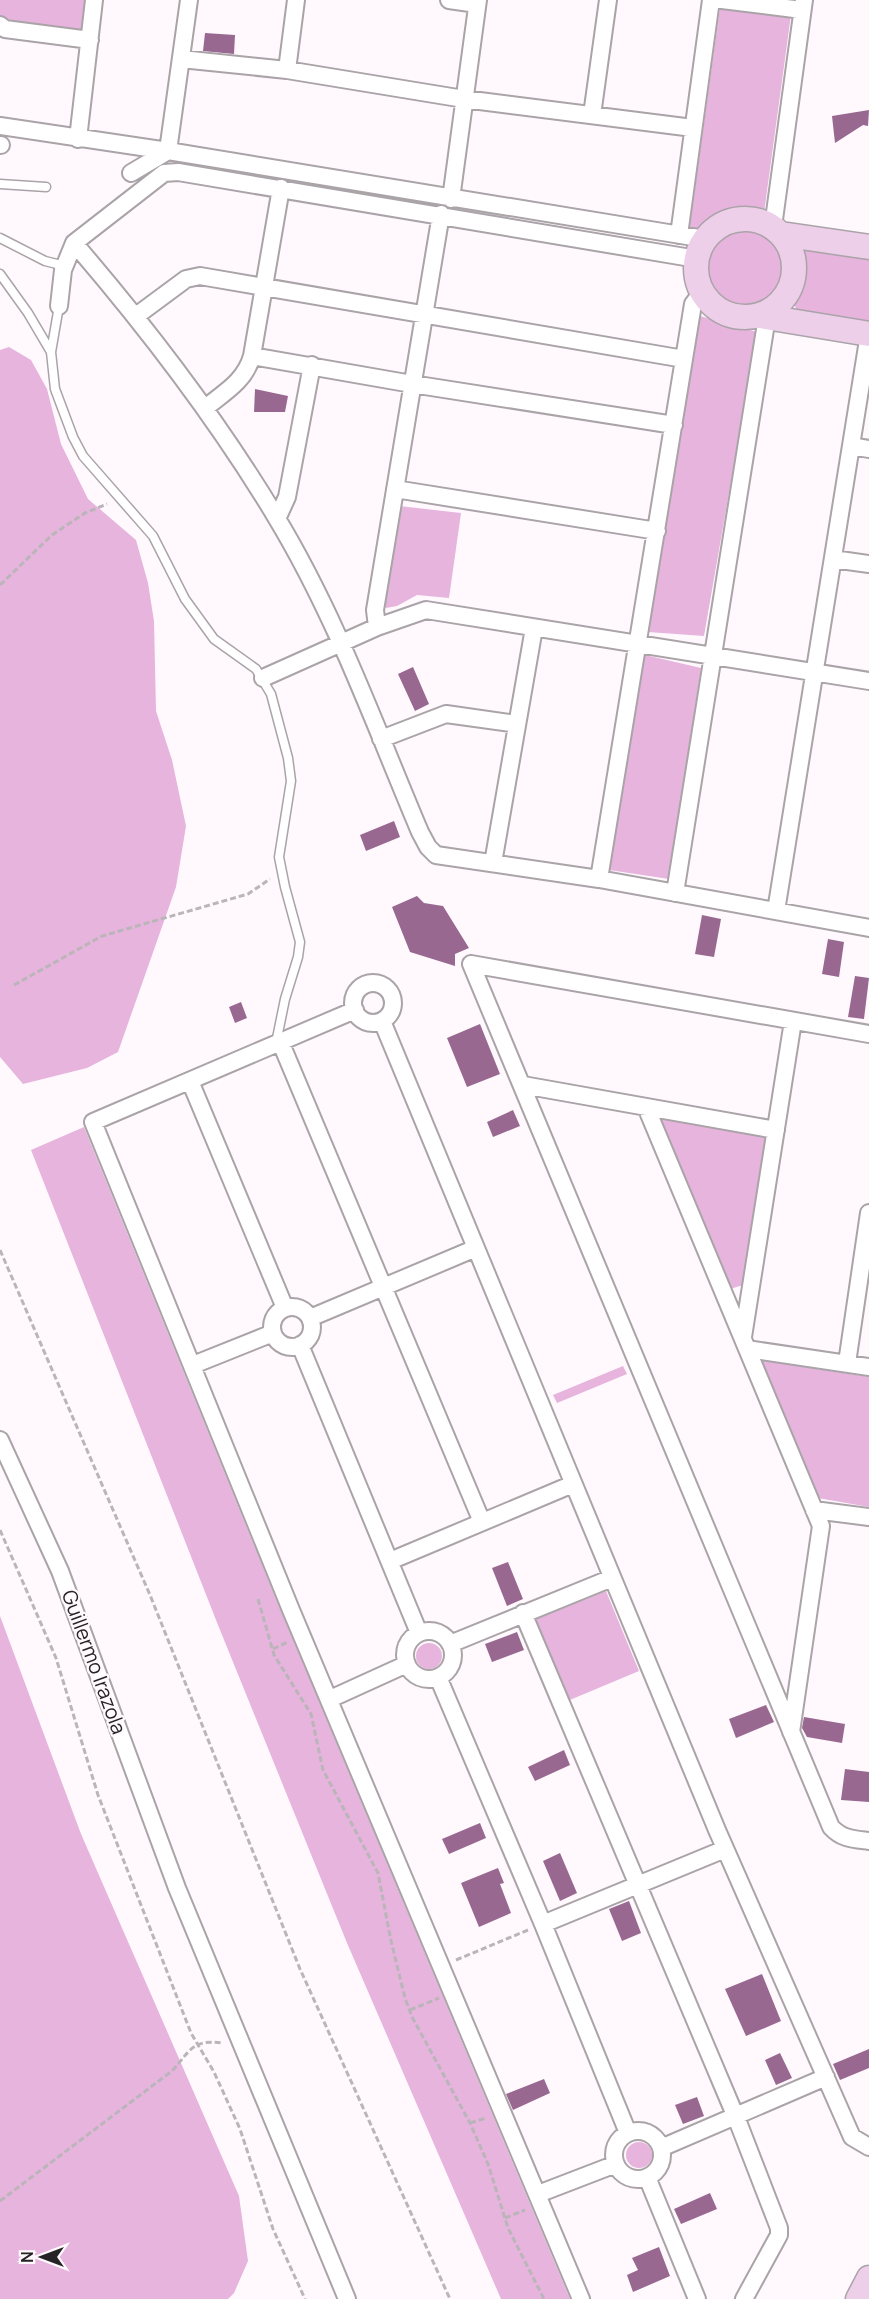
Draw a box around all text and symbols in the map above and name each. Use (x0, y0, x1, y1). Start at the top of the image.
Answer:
street label: Guillermo Irazola (56, 1586, 133, 1738)
north arrow (12, 2227, 72, 2287)
text: N (16, 2251, 38, 2263)

